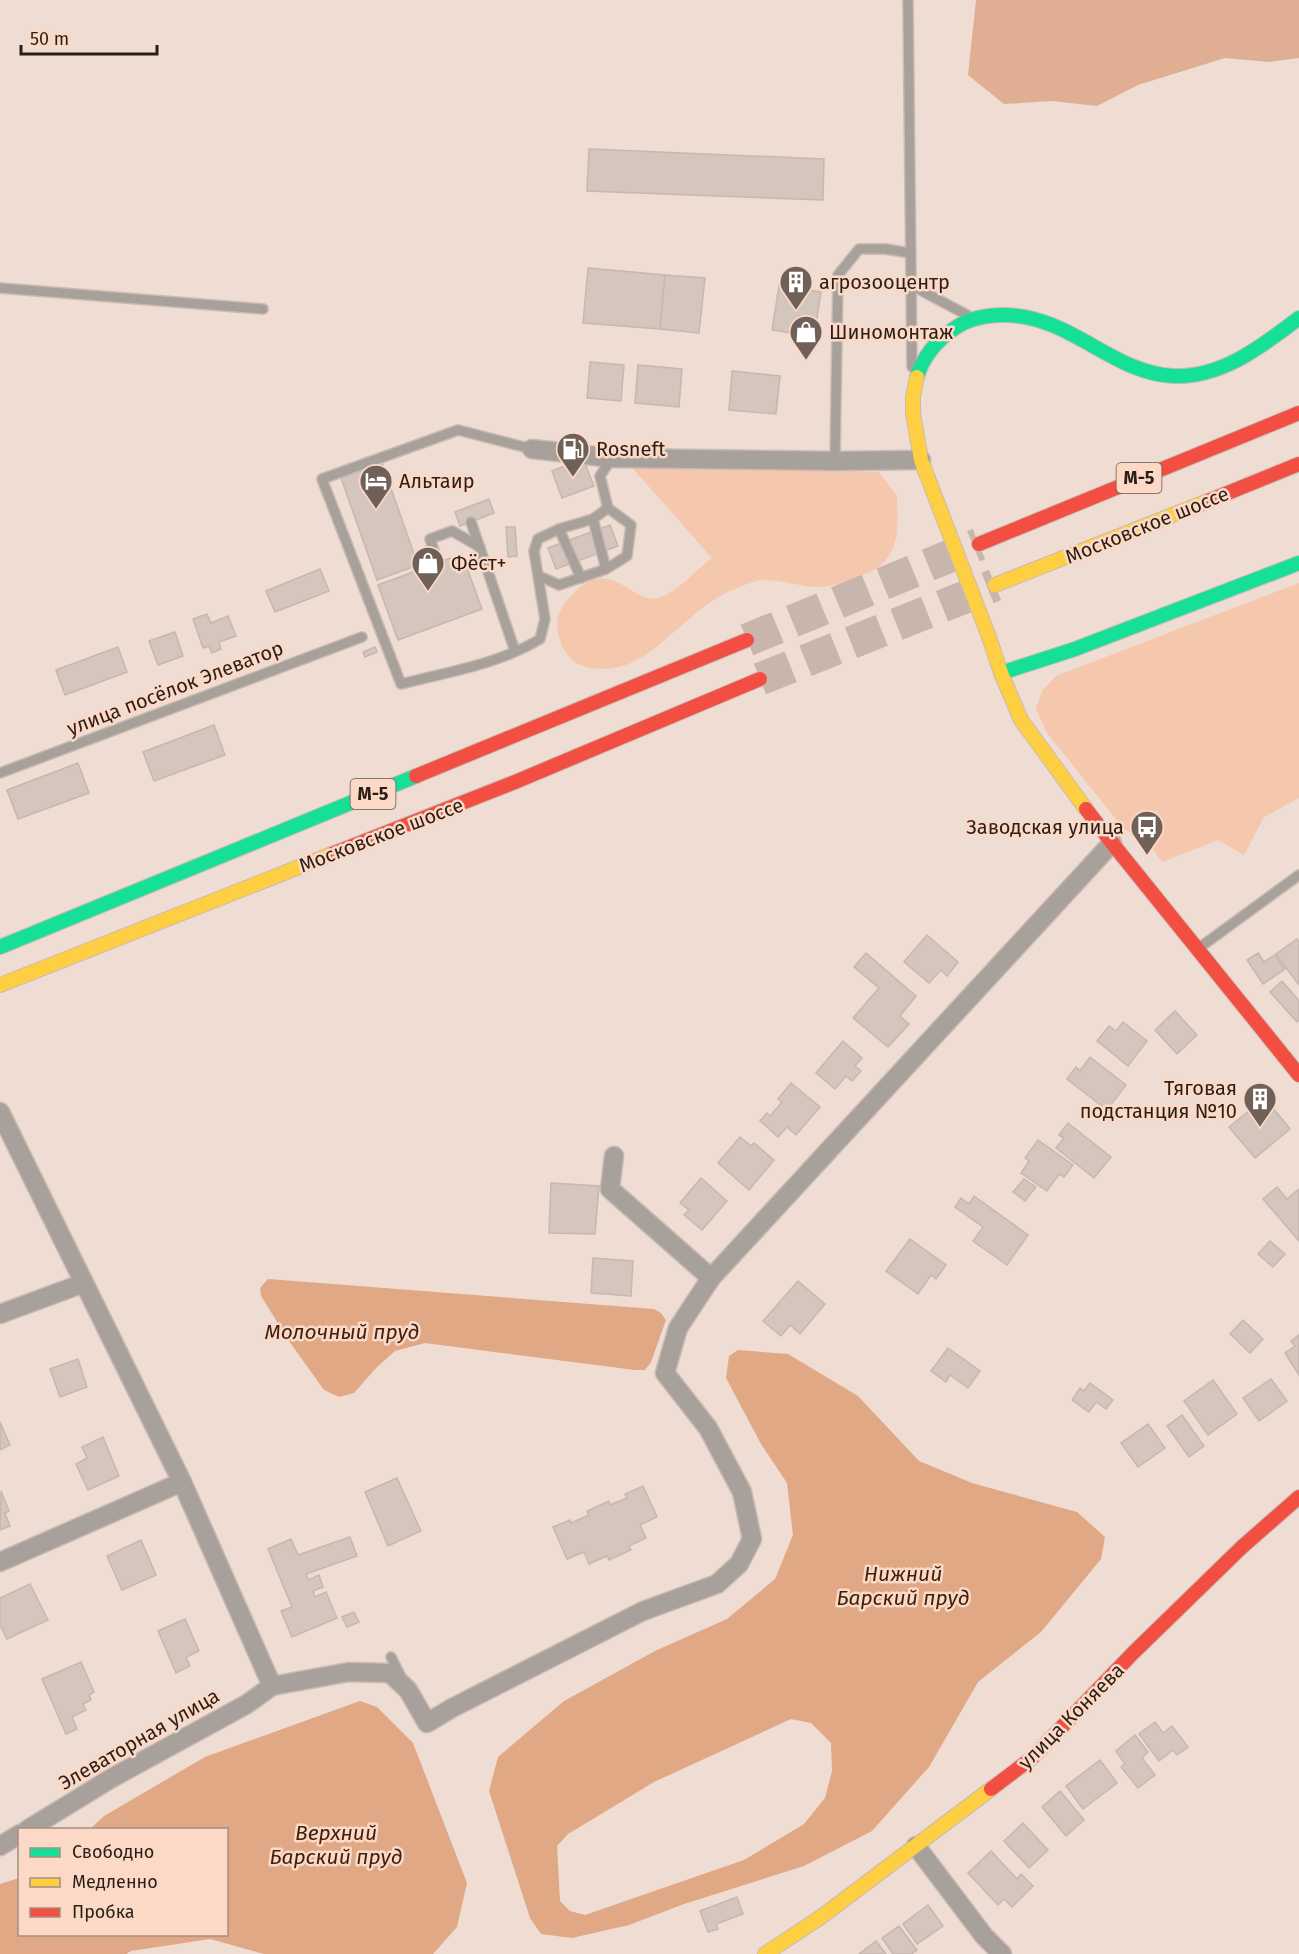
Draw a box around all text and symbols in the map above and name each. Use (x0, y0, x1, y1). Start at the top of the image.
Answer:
scale bar (21, 18, 158, 56)
text: 50 m (30, 28, 69, 50)
building icon: агрозооцентр (778, 264, 814, 311)
place label: агрозооцентр (819, 270, 950, 294)
shop icon: Шиномонтаж (788, 314, 824, 361)
place label: Шиномонтаж (829, 320, 953, 344)
fuel station icon: Rosneft (555, 431, 591, 478)
place label: Rosneft (596, 437, 666, 461)
hotel icon: Альтаир (358, 463, 394, 510)
road number: М-5 (1116, 463, 1162, 493)
place label: Альтаир (399, 469, 475, 493)
street label: Московское шоссе (1062, 481, 1232, 569)
shop icon: Фёст+ (410, 545, 446, 592)
place label: Фёст+ (451, 551, 506, 575)
street label: улица посёлок Элеватор (63, 636, 287, 740)
road number: М-5 (350, 779, 395, 809)
street label: Московское шоссе (295, 793, 467, 877)
bus stop icon: Заводская улица (1129, 809, 1165, 856)
place label: Заводская улица (966, 815, 1124, 839)
place label: Тяговая подстанция №10 (1080, 1076, 1237, 1123)
building icon: Тяговая подстанция №10 (1242, 1081, 1278, 1128)
water label: Молочный пруд (264, 1319, 420, 1345)
water label: Нижний Барский пруд (836, 1561, 970, 1611)
street label: улица Коняева (1013, 1658, 1129, 1774)
street label: Элеваторная улица (54, 1683, 224, 1795)
water label: Верхний Барский пруд (269, 1820, 403, 1870)
legend (18, 1828, 228, 1936)
text: Свободно (72, 1841, 154, 1863)
text: Медленно (72, 1871, 158, 1893)
text: Пробка (72, 1901, 135, 1923)

